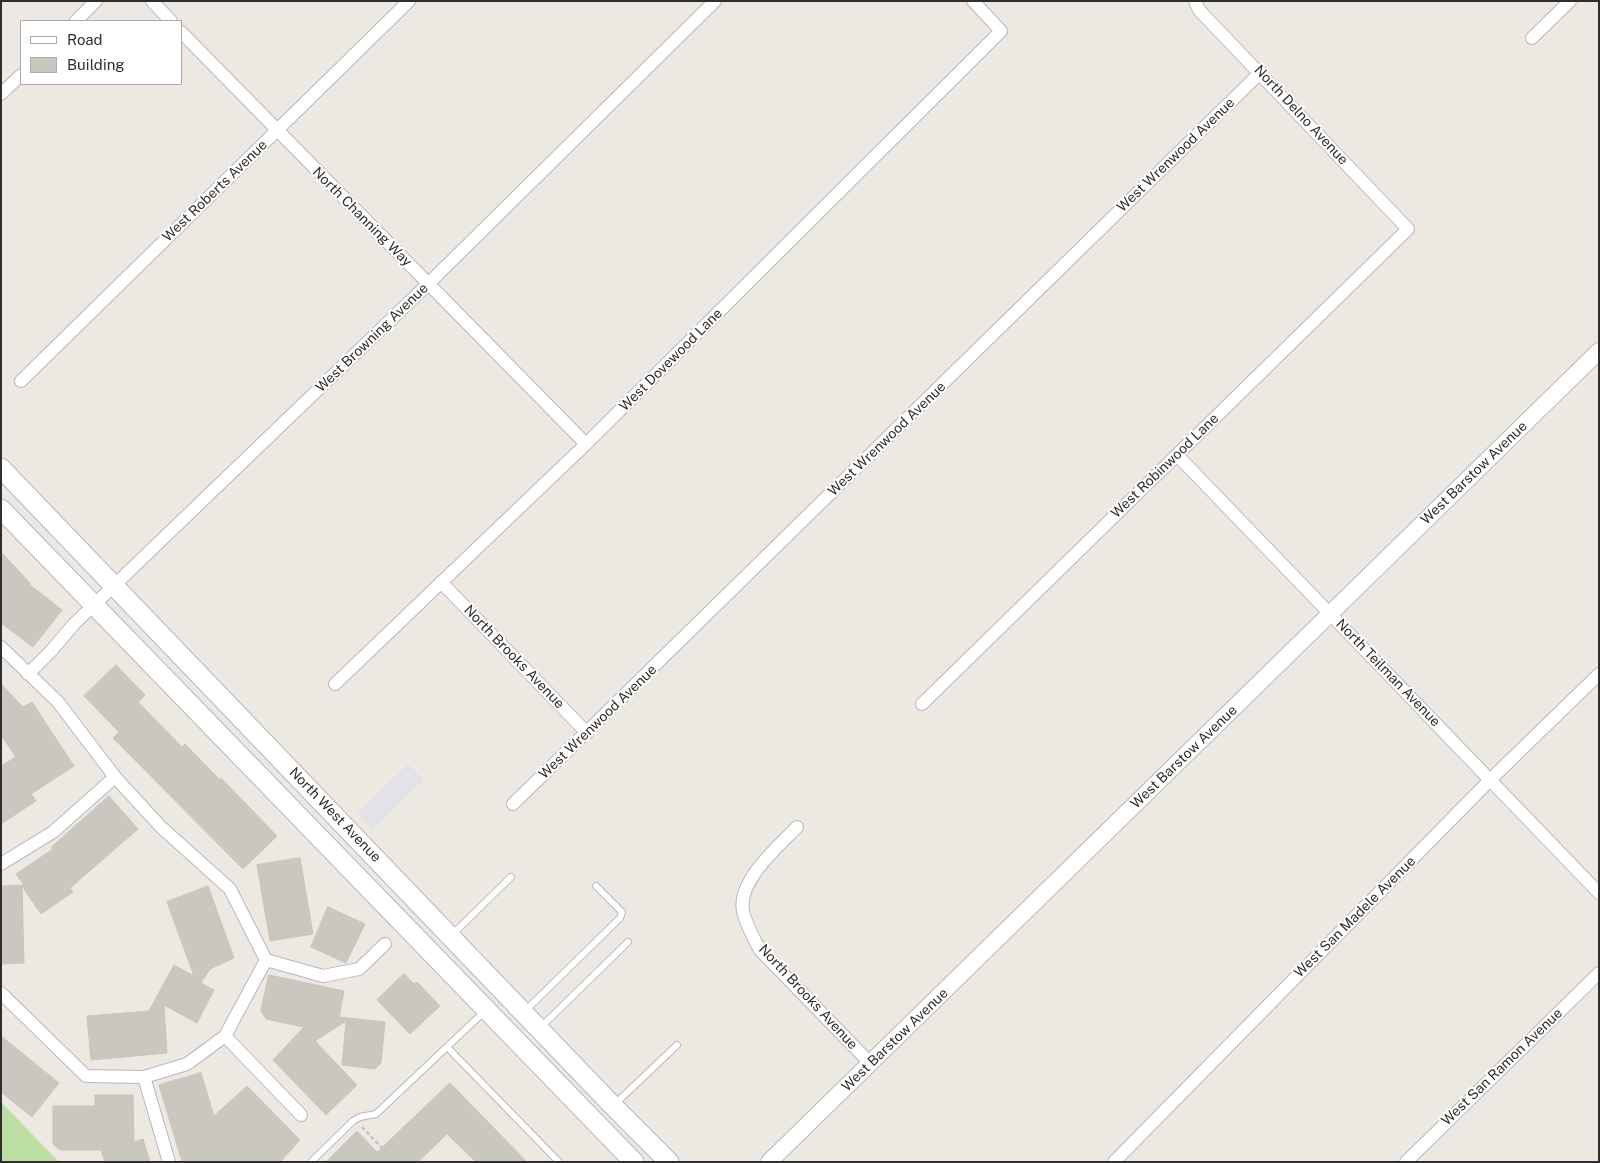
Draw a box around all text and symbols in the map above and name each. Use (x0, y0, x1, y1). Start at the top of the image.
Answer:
legend (20, 20, 182, 85)
text: Road (67, 31, 103, 48)
text: Building (67, 56, 125, 73)
street label: North Delno Avenue (1251, 62, 1351, 168)
street label: West Wrenwood Avenue (1114, 94, 1238, 216)
street label: West Roberts Avenue (159, 137, 271, 245)
street label: North Channing Way (309, 164, 415, 270)
street label: West Browning Avenue (312, 280, 432, 396)
street label: West Dovewood Lane (616, 305, 726, 415)
street label: West Wrenwood Avenue (825, 378, 949, 500)
street label: West Robinwood Lane (1108, 410, 1222, 522)
street label: West Barstow Avenue (1417, 418, 1531, 528)
street label: North Brooks Avenue (460, 602, 568, 712)
street label: North Teilman Avenue (1332, 616, 1444, 730)
street label: West Wrenwood Avenue (536, 661, 660, 783)
street label: West Barstow Avenue (1127, 702, 1241, 812)
street label: North West Avenue (286, 764, 384, 866)
street label: West San Madele Avenue (1291, 853, 1419, 981)
street label: North Brooks Avenue (755, 941, 861, 1053)
street label: West Barstow Avenue (838, 985, 952, 1095)
street label: West San Ramon Avenue (1438, 1005, 1566, 1129)

